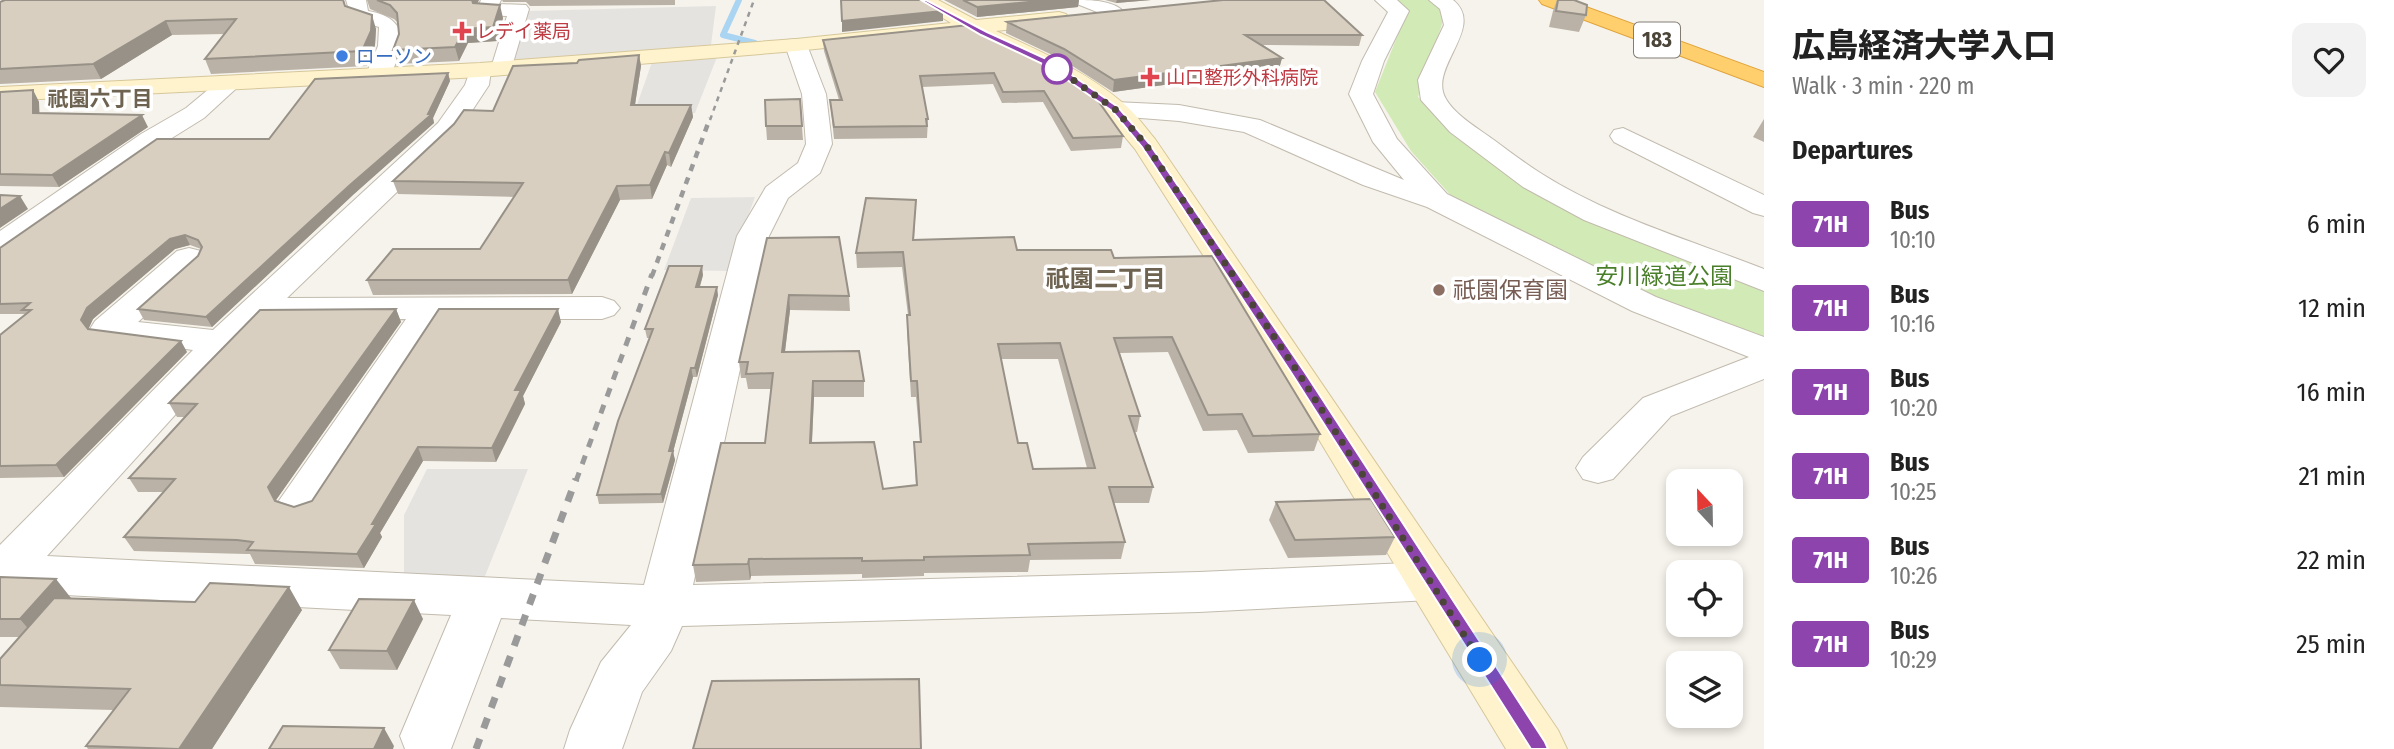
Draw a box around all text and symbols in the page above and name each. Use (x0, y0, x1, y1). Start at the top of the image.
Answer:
place label: レデイ薬局 (476, 20, 571, 43)
road number: 183 (1634, 22, 1680, 58)
marker: レデイ薬局 (454, 23, 470, 39)
button: heart (2292, 23, 2366, 97)
text: 広島経済大学入口 (1792, 26, 2056, 66)
place label: ローソン (356, 45, 432, 68)
marker: ローソン (334, 48, 350, 64)
unlabelled marker (1042, 54, 1072, 84)
place label: 山口整形外科病院 (1166, 66, 1318, 89)
marker: 山口整形外科病院 (1140, 67, 1160, 87)
text: Walk · 3 min · 220 m (1792, 72, 1974, 100)
district label: 祇園六丁目 (48, 86, 153, 112)
text: Departures (1792, 135, 1913, 166)
text: Bus (1890, 195, 1929, 226)
text: 6 min (2307, 209, 2366, 240)
text: 71H (1813, 210, 1848, 238)
text: 10:10 (1890, 226, 1936, 254)
park label: 安川緑道公園 (1595, 262, 1733, 290)
district label: 祇園二丁目 (1046, 265, 1166, 293)
place label: 祇園保育園 (1453, 276, 1568, 304)
text: Bus (1890, 279, 1929, 310)
marker: 祇園保育園 (1431, 282, 1447, 298)
text: 12 min (2298, 293, 2366, 324)
text: 71H (1813, 294, 1848, 322)
text: 10:16 (1890, 310, 1935, 338)
text: Bus (1890, 363, 1929, 394)
text: 16 min (2297, 377, 2366, 408)
text: 71H (1813, 378, 1848, 406)
text: 10:20 (1890, 394, 1938, 422)
text: Bus (1890, 447, 1929, 478)
text: 21 min (2299, 461, 2366, 492)
text: 71H (1813, 462, 1848, 490)
north arrow (1666, 469, 1743, 546)
map controls (1666, 469, 1743, 728)
text: 10:25 (1890, 478, 1937, 506)
text: Bus (1890, 531, 1929, 562)
text: 22 min (2297, 545, 2366, 576)
text: 71H (1813, 546, 1848, 574)
button: locate (1666, 560, 1743, 637)
text: 10:26 (1890, 562, 1937, 590)
text: Bus (1890, 615, 1929, 646)
text: 25 min (2296, 629, 2366, 660)
text: 71H (1813, 630, 1848, 658)
your location (1462, 642, 1497, 677)
text: 10:29 (1890, 646, 1937, 674)
button: layers (1666, 651, 1743, 728)

